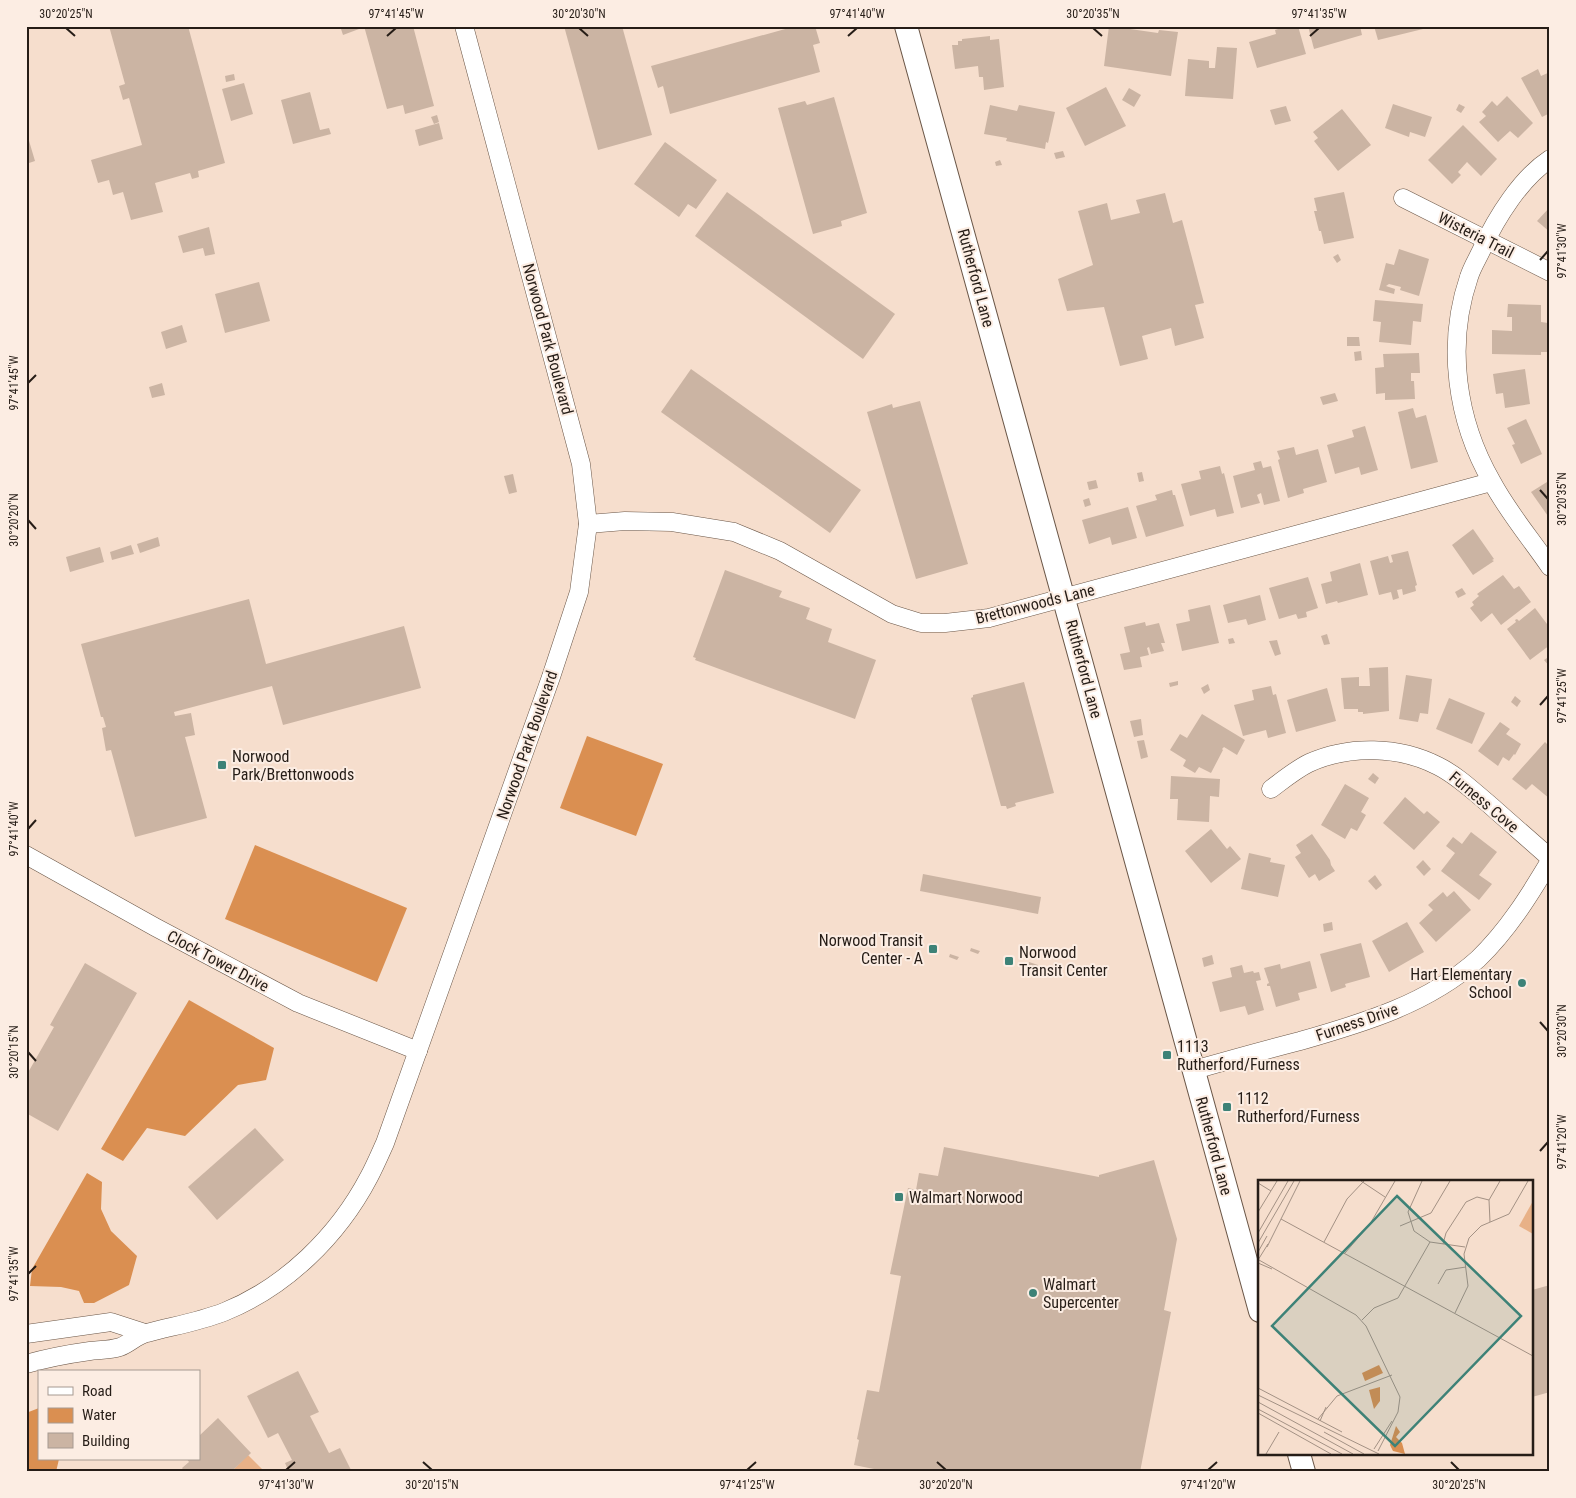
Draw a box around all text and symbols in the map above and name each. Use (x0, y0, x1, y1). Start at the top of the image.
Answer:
text: 30°20'25"N (39, 7, 93, 21)
text: 97°41'45"W (368, 7, 424, 21)
text: 30°20'30"N (552, 7, 606, 21)
text: 97°41'40"W (829, 7, 885, 21)
text: 30°20'35"N (1066, 7, 1120, 21)
text: 97°41'35"W (1291, 7, 1347, 21)
street label: Wisteria Trail (1435, 208, 1517, 262)
text: 97°41'30"W (1555, 223, 1569, 279)
street label: Rutherford Lane (954, 227, 998, 329)
street label: Norwood Park Boulevard (519, 261, 577, 417)
text: 97°41'45"W (7, 355, 21, 411)
text: 30°20'35"N (1555, 472, 1569, 526)
text: 30°20'20"N (7, 493, 21, 547)
street label: Brettonwoods Lane (974, 580, 1096, 628)
street label: Rutherford Lane (1062, 618, 1106, 720)
street label: Norwood Park Boulevard (493, 668, 561, 822)
text: 97°41'25"W (1555, 668, 1569, 724)
place label: Norwood Park/Brettonwoods (232, 747, 354, 784)
marker: Norwood Park/Brettonwoods (216, 759, 228, 771)
street label: Furness Cove (1445, 767, 1523, 837)
text: 97°41'40"W (7, 801, 21, 857)
street label: Clock Tower Drive (164, 926, 272, 996)
place label: Norwood Transit Center - A (819, 931, 923, 968)
marker: Norwood Transit Center - A (927, 943, 939, 955)
place label: Norwood Transit Center (1019, 943, 1108, 980)
marker: Norwood Transit Center (1003, 955, 1015, 967)
place label: Hart Elementary School (1410, 965, 1512, 1002)
marker: Hart Elementary School (1516, 977, 1528, 989)
street label: Furness Drive (1313, 999, 1401, 1045)
text: 30°20'30"N (1555, 1004, 1569, 1058)
text: 30°20'15"N (7, 1025, 21, 1079)
place label: 1113 Rutherford/Furness (1177, 1037, 1300, 1074)
marker: 1113 Rutherford/Furness (1161, 1049, 1173, 1061)
place label: 1112 Rutherford/Furness (1237, 1089, 1360, 1126)
street label: Rutherford Lane (1192, 1095, 1236, 1197)
marker: 1112 Rutherford/Furness (1221, 1101, 1233, 1113)
text: 97°41'20"W (1555, 1114, 1569, 1170)
inset map (1258, 1180, 1534, 1456)
place label: Walmart Norwood (909, 1188, 1023, 1207)
marker: Walmart Norwood (893, 1191, 905, 1203)
text: 97°41'35"W (7, 1246, 21, 1302)
place label: Walmart Supercenter (1043, 1275, 1119, 1312)
marker: Walmart Supercenter (1027, 1287, 1039, 1299)
legend (38, 1370, 200, 1460)
text: Road (82, 1382, 112, 1400)
text: Water (82, 1406, 117, 1424)
text: Building (82, 1432, 130, 1450)
text: 97°41'30"W (258, 1478, 314, 1492)
text: 30°20'15"N (405, 1478, 459, 1492)
text: 97°41'25"W (719, 1478, 775, 1492)
text: 30°20'20"N (919, 1478, 973, 1492)
text: 97°41'20"W (1180, 1478, 1236, 1492)
text: 30°20'25"N (1432, 1478, 1486, 1492)

